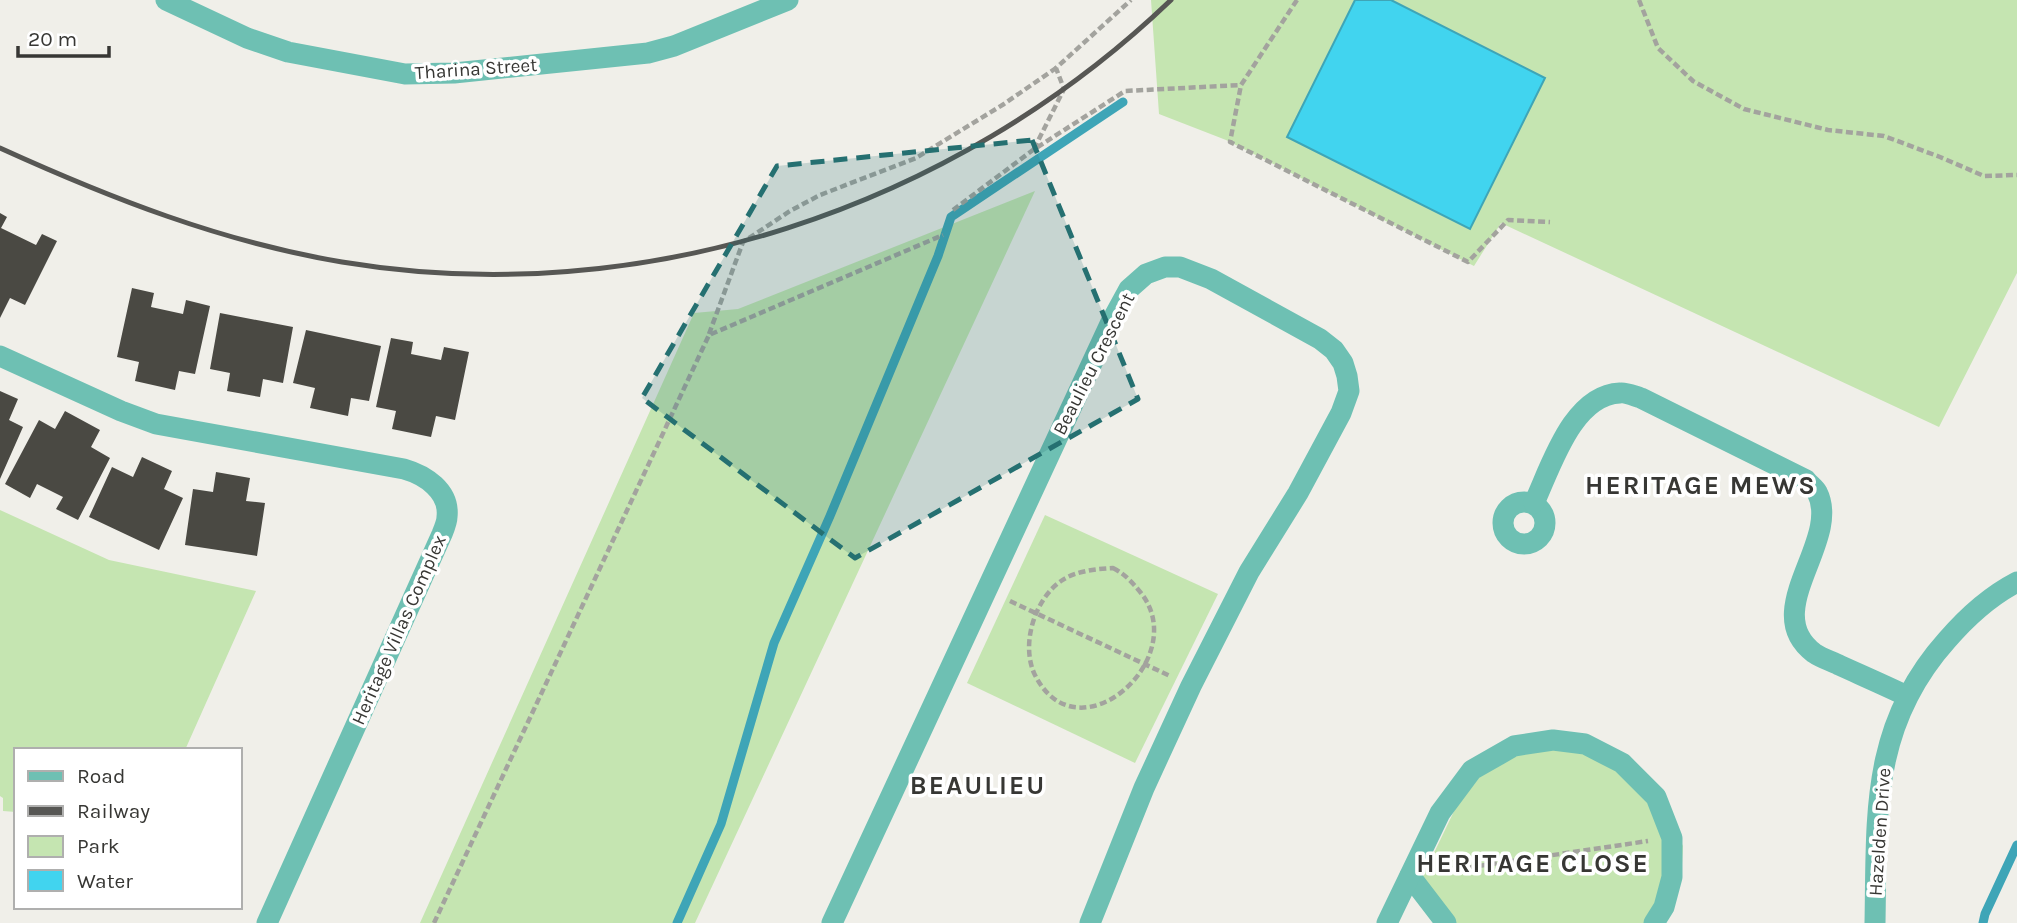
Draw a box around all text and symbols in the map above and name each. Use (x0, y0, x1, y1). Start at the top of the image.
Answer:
scale bar (18, 14, 108, 58)
text: 20 m (28, 27, 77, 51)
street label: Tharina Street (414, 54, 538, 84)
street label: Beaulieu Crescent (1049, 289, 1139, 439)
district label: HERITAGE MEWS (1585, 470, 1817, 501)
street label: Heritage Villas Complex (347, 532, 451, 728)
legend (14, 748, 242, 909)
text: Road (77, 764, 125, 788)
street label: Hazelden Drive (1865, 767, 1895, 897)
district label: BEAULIEU (910, 770, 1046, 801)
text: Railway (77, 799, 150, 823)
text: Park (77, 834, 120, 858)
district label: HERITAGE CLOSE (1416, 848, 1650, 879)
text: Water (77, 869, 133, 893)

